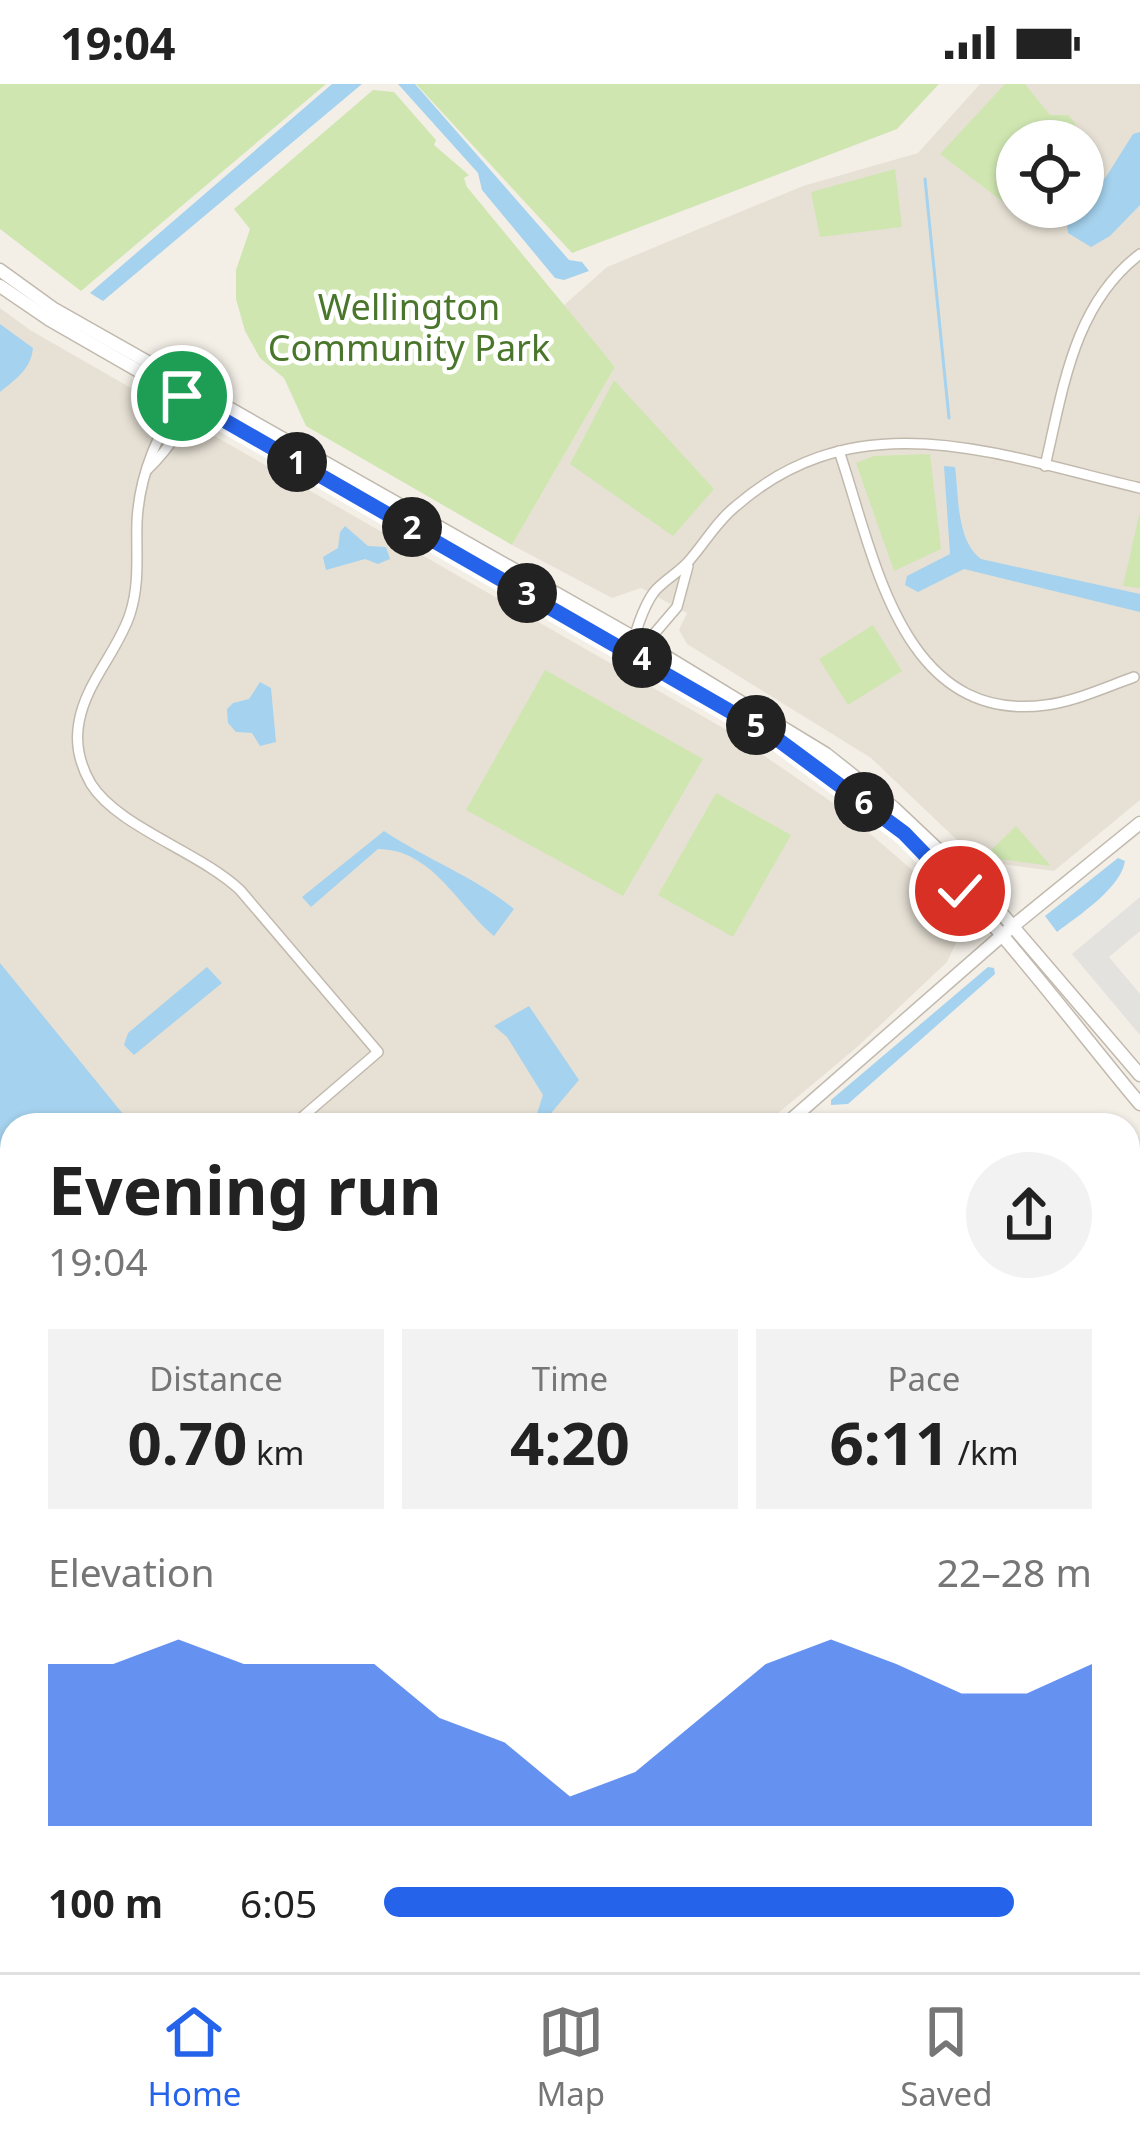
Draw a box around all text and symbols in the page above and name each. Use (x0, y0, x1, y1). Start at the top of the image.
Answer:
text: 19:04 (60, 12, 176, 73)
map controls (996, 120, 1104, 228)
button: locate (996, 120, 1104, 228)
park label: Wellington Community Park (268, 282, 550, 372)
pin (131, 345, 233, 447)
icon: arrive (149, 363, 215, 429)
pin: 1 (267, 432, 327, 492)
text: 1 (288, 439, 306, 484)
pin: 2 (382, 497, 442, 557)
text: 2 (403, 504, 421, 549)
pin: 3 (497, 563, 557, 623)
text: 3 (518, 570, 536, 615)
pin: 4 (612, 628, 672, 688)
text: 4 (633, 635, 651, 680)
pin: 5 (726, 695, 786, 755)
text: 5 (747, 702, 765, 747)
pin: 6 (834, 772, 894, 832)
text: 6 (855, 779, 873, 824)
pin (909, 840, 1011, 942)
icon: check (927, 858, 993, 924)
text: Evening run (48, 1144, 442, 1234)
button: share (966, 1152, 1092, 1278)
text: 19:04 (48, 1234, 148, 1287)
text: Distance (149, 1356, 283, 1401)
text: Time (532, 1356, 608, 1401)
text: Pace (888, 1356, 960, 1401)
text: 0.70 (128, 1401, 247, 1483)
text: 4:20 (510, 1401, 630, 1483)
text: 6:11 (829, 1401, 949, 1483)
text: km (247, 1430, 304, 1475)
text: /km (949, 1430, 1019, 1475)
text: Elevation (48, 1545, 215, 1598)
text: 22–28 m (937, 1545, 1092, 1598)
text: 100 m (48, 1876, 163, 1929)
text: 6:05 (240, 1876, 317, 1929)
tab: Home (148, 1999, 241, 2116)
tab: Map (536, 1999, 605, 2116)
tab: Saved (900, 1999, 992, 2116)

